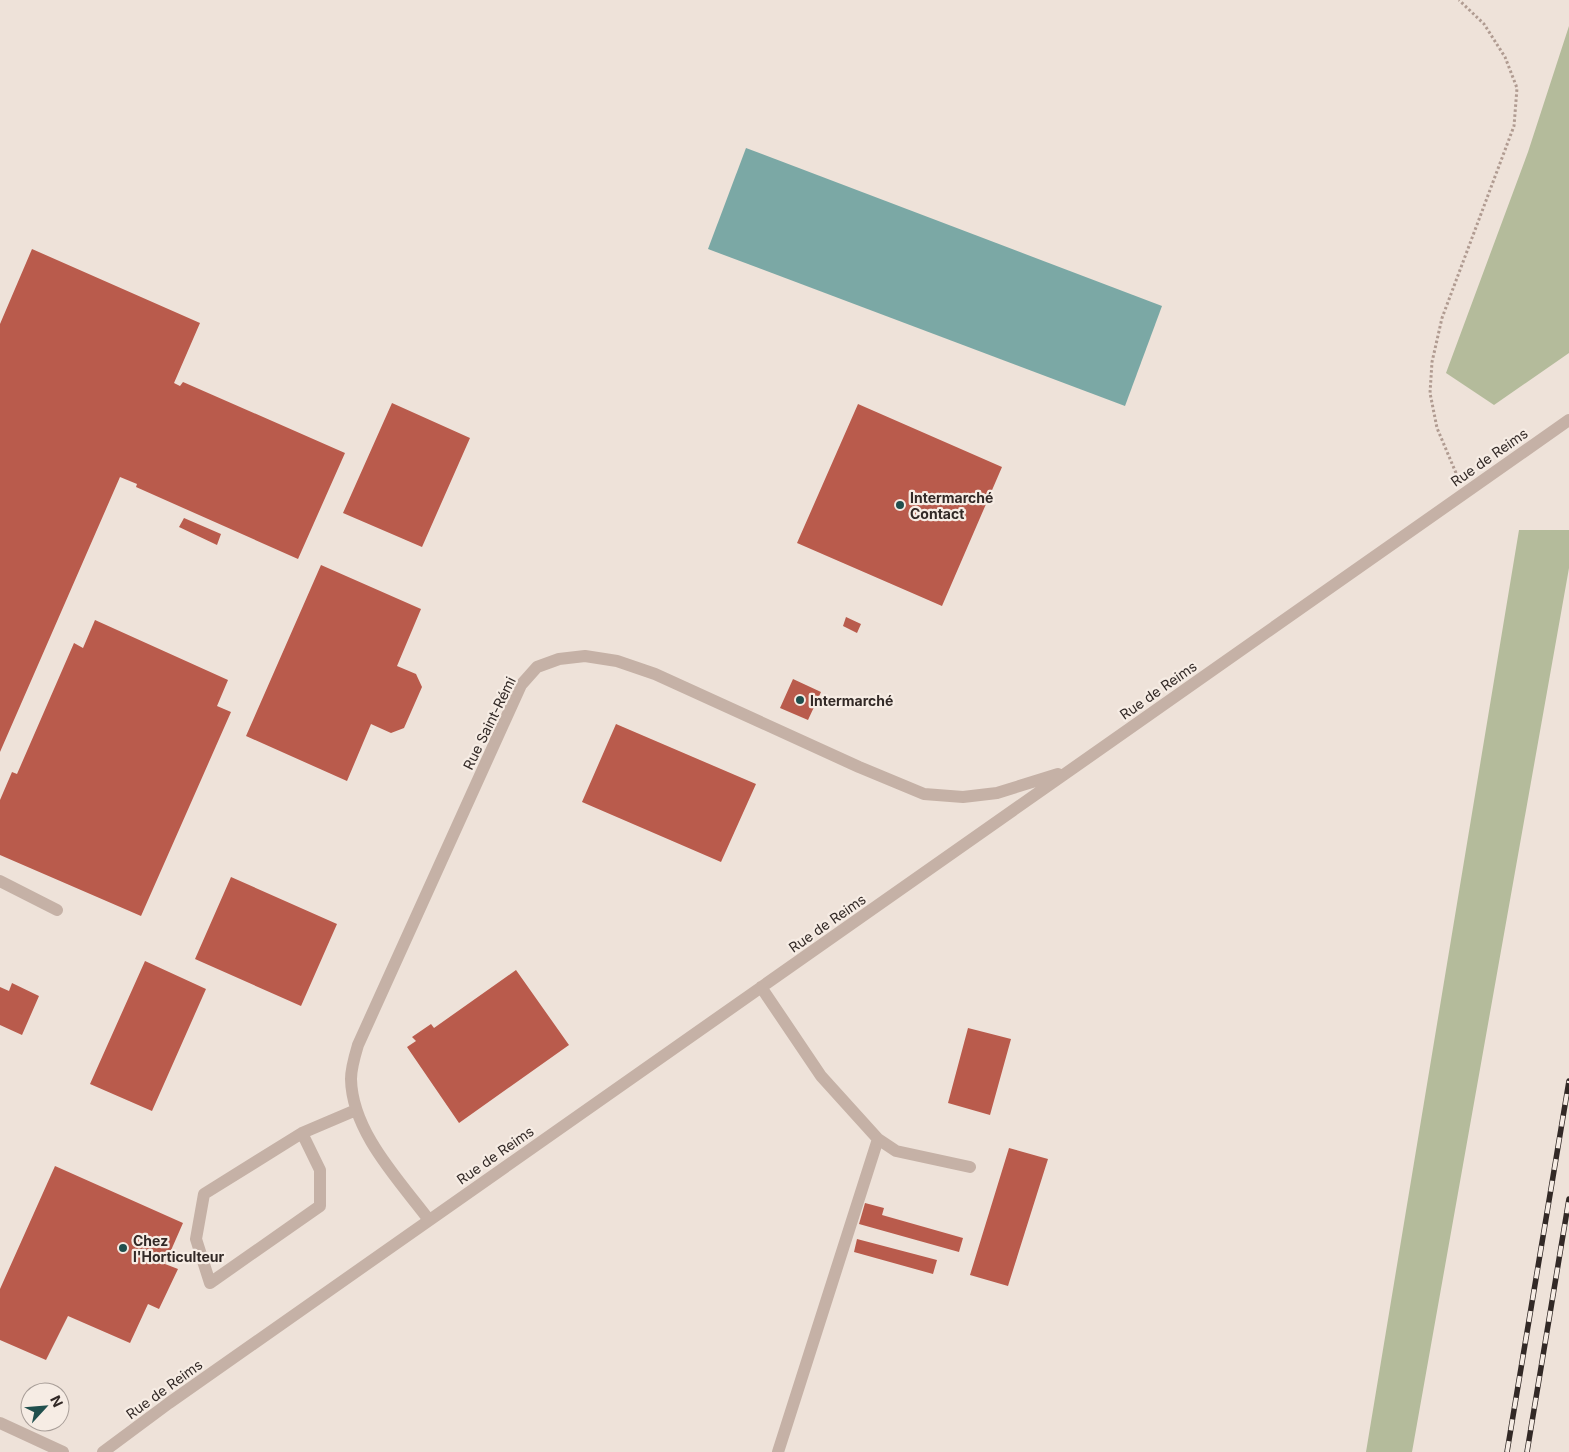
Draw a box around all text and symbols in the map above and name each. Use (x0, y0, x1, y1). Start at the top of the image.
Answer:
street label: Rue de Reims (1447, 424, 1531, 490)
place label: Intermarché Contact (910, 489, 993, 522)
marker: Intermarché Contact (894, 499, 906, 511)
street label: Rue de Reims (1116, 657, 1200, 723)
street label: Rue Saint-Rémi (459, 674, 519, 772)
place label: Intermarché (810, 692, 893, 709)
marker: Intermarché (794, 694, 806, 706)
street label: Rue de Reims (785, 890, 869, 956)
street label: Rue de Reims (453, 1122, 537, 1188)
place label: Chez l'Horticulteur (133, 1232, 224, 1265)
marker: Chez l'Horticulteur (117, 1242, 129, 1254)
street label: Rue de Reims (123, 1356, 205, 1422)
north arrow (20, 1382, 70, 1432)
text: N (47, 1393, 67, 1410)

